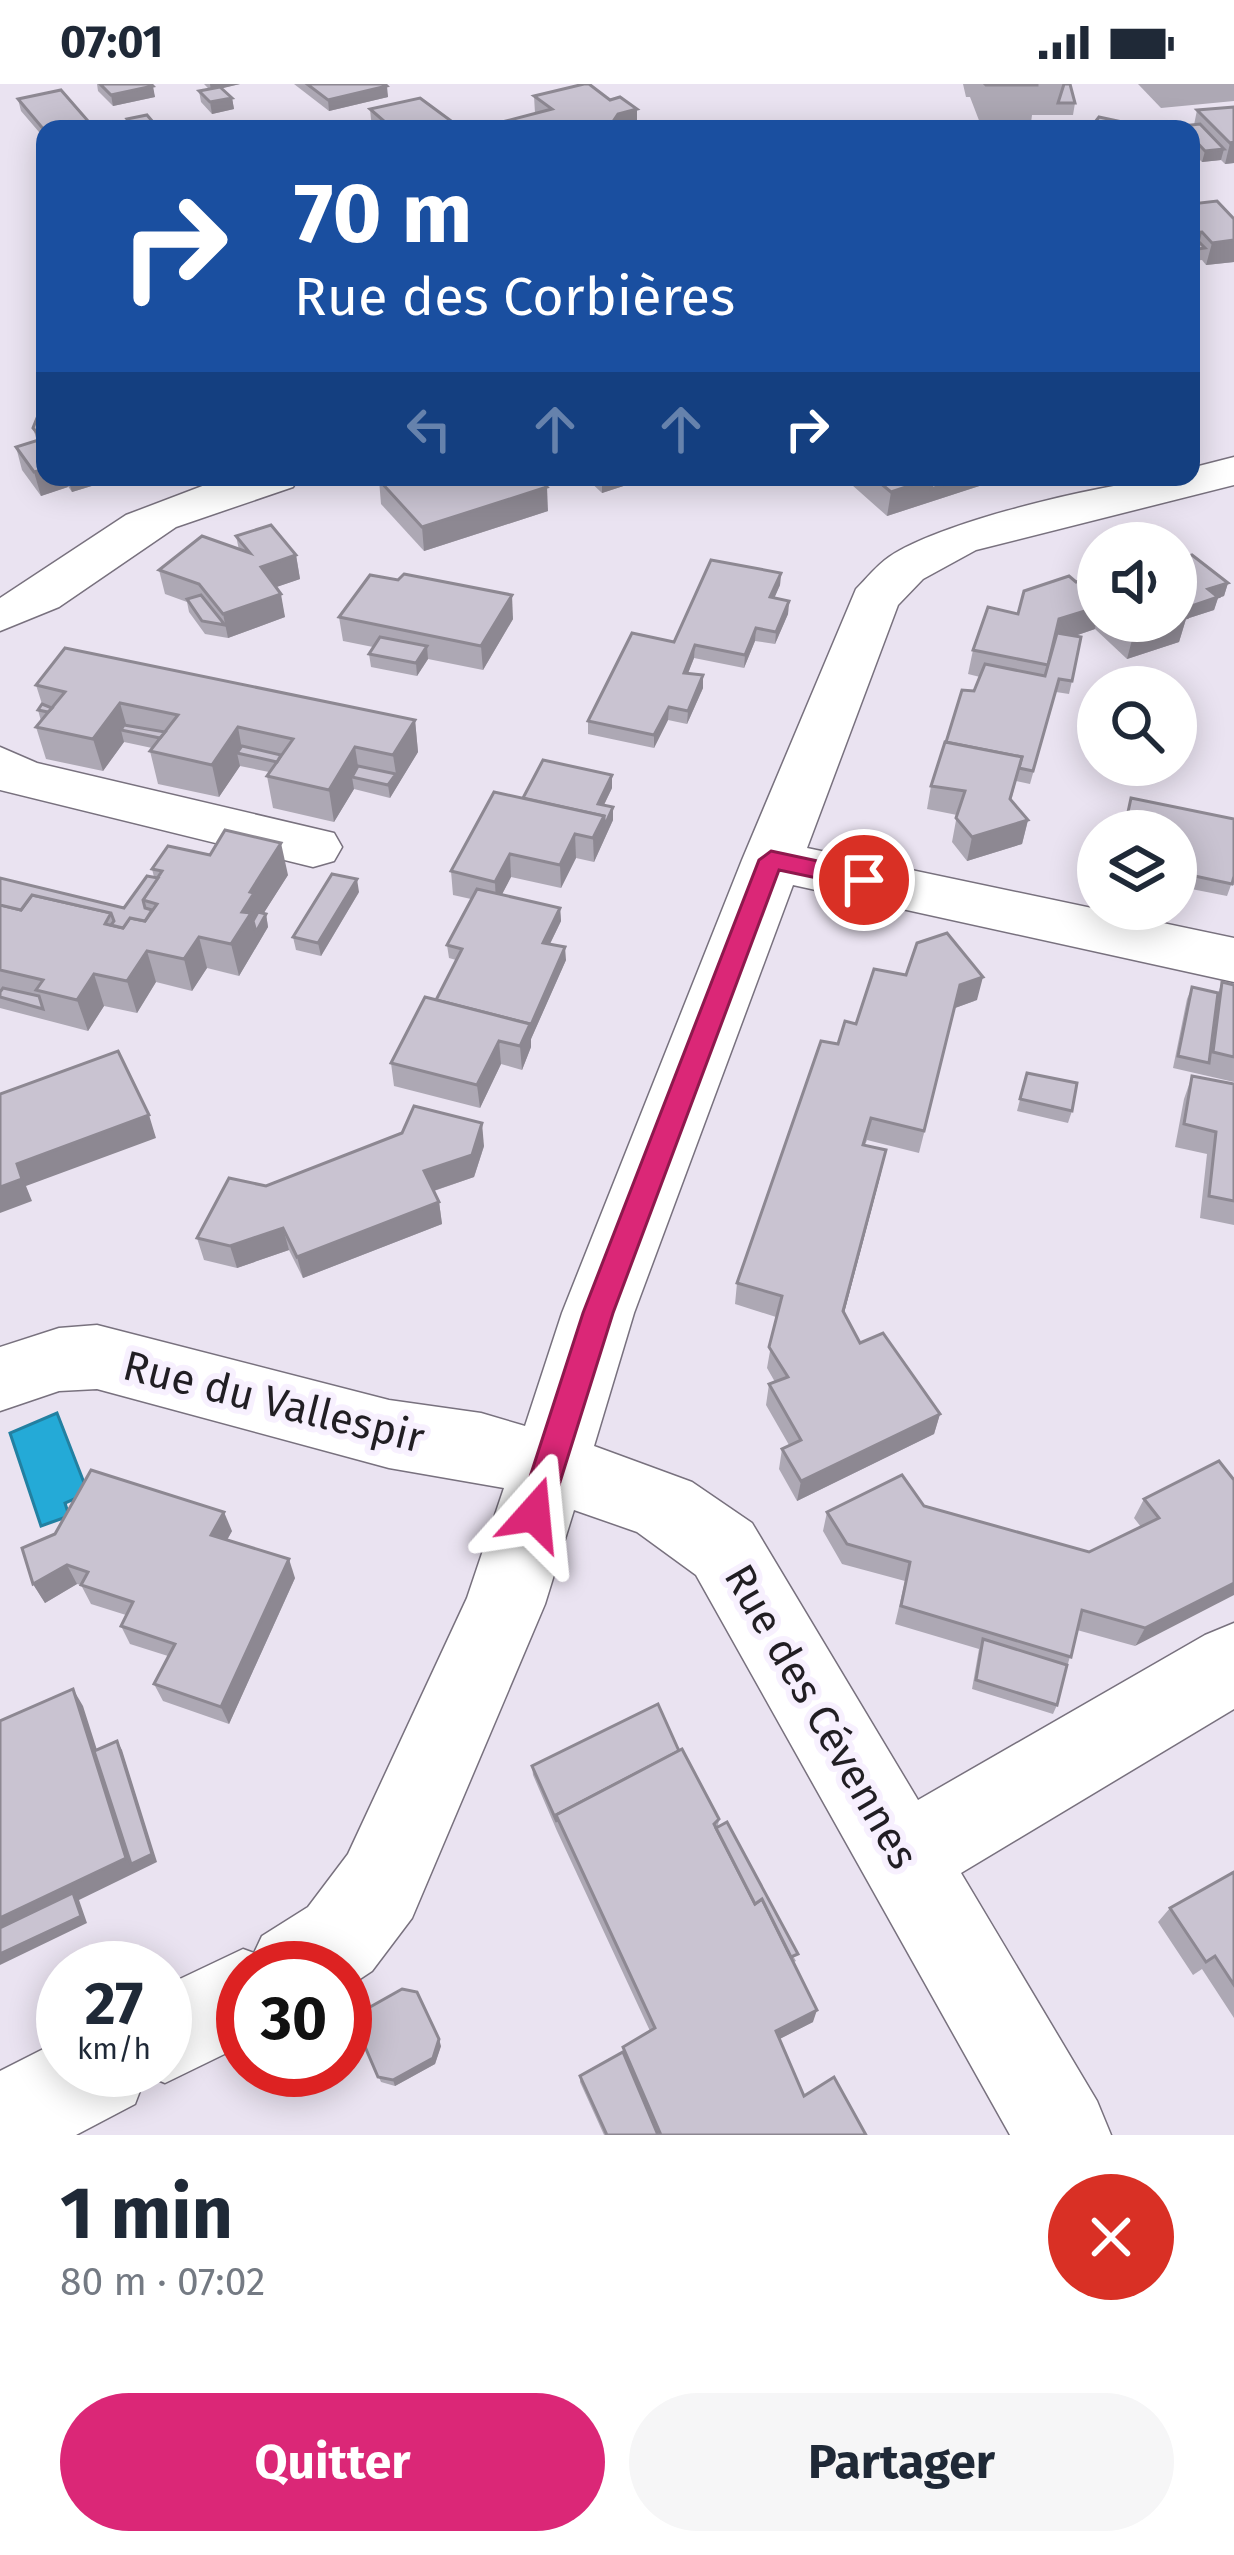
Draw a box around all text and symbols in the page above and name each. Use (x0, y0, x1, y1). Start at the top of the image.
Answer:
text: 07:01 (60, 15, 164, 69)
text: 70 m (294, 163, 472, 264)
icon: right (96, 168, 252, 324)
text: Rue des Corbières (294, 265, 735, 329)
icon: left (396, 396, 462, 462)
icon: ahead (522, 396, 588, 462)
icon: ahead (648, 396, 714, 462)
icon: right (774, 396, 840, 462)
map controls (1077, 522, 1197, 930)
button: sound (1077, 522, 1197, 642)
button: search (1077, 666, 1197, 786)
button: layers (1077, 810, 1197, 930)
pin (813, 829, 915, 931)
icon: arrive (831, 847, 897, 913)
street label: Rue du Vallespir (118, 1340, 430, 1464)
position arrow (471, 1451, 597, 1577)
street label: Rue des Cévennes (714, 1555, 929, 1878)
speed limit sign: 30 (216, 1941, 372, 2097)
text: 27 (85, 1968, 143, 2040)
text: km/h (77, 2031, 151, 2067)
text: 1 min (60, 2171, 233, 2257)
button: close (1048, 2174, 1174, 2300)
text: 80 m · 07:02 (60, 2259, 265, 2305)
button: Quitter (60, 2393, 605, 2531)
button: Partager (629, 2393, 1174, 2531)

